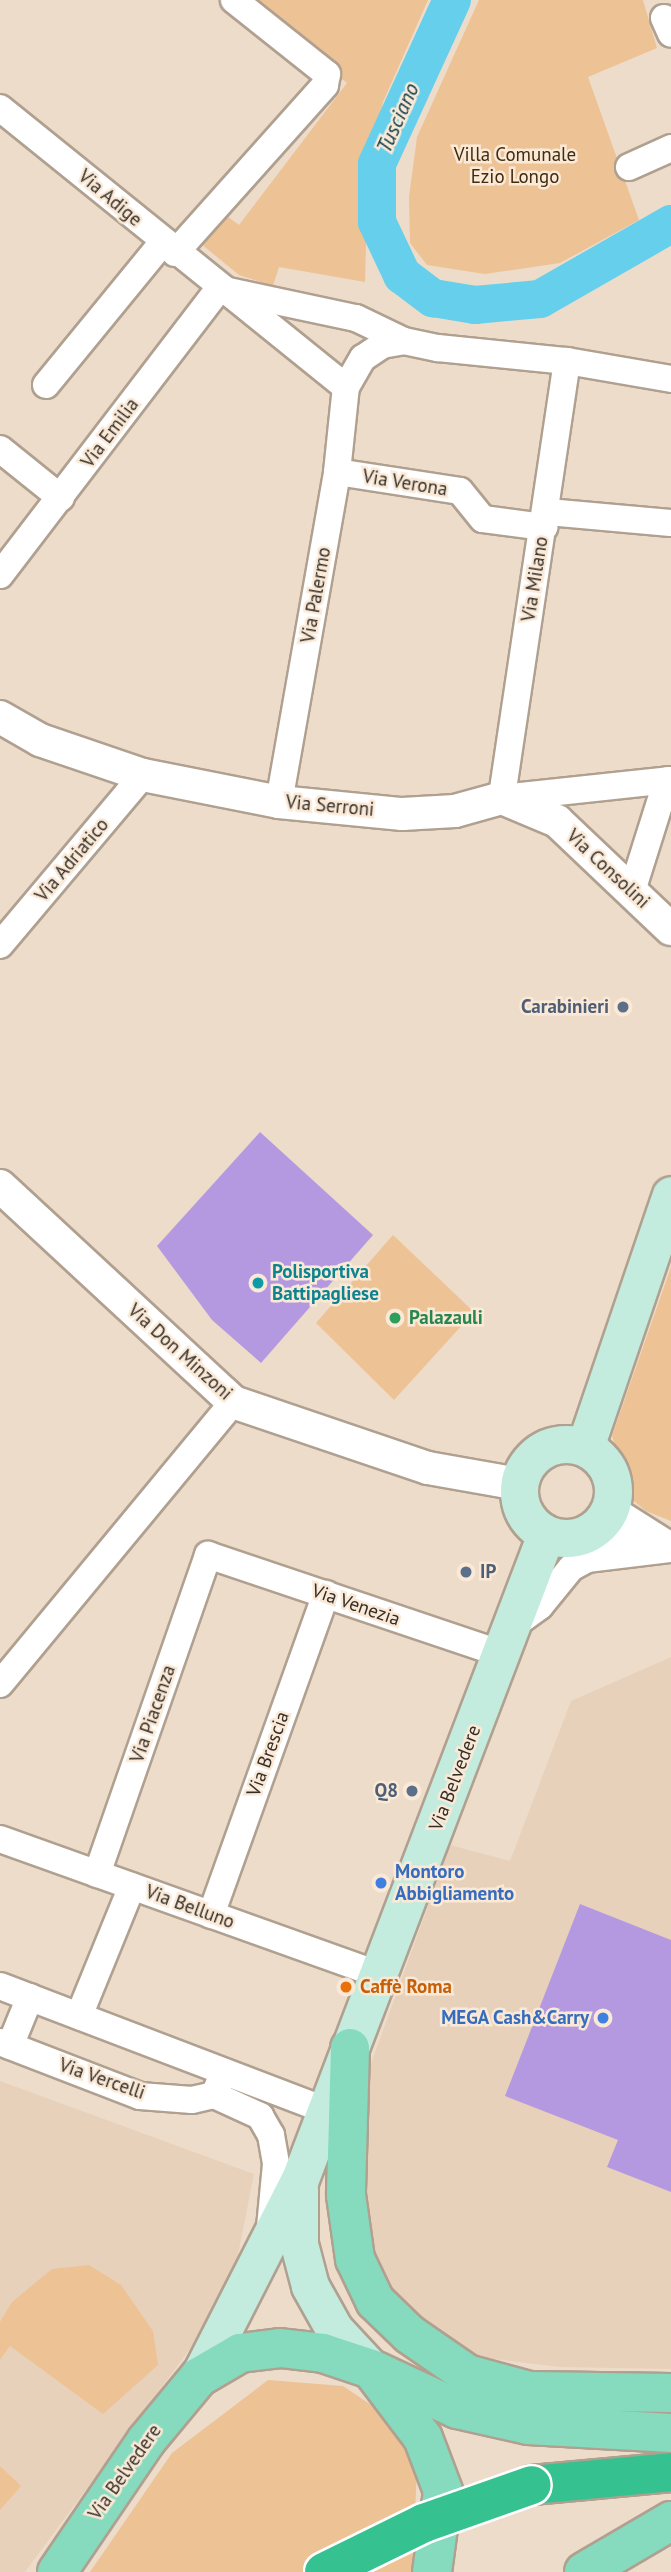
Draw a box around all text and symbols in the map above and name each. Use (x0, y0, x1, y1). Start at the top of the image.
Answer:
water label: Tusciano (371, 79, 425, 157)
park label: Villa Comunale Ezio Longo (454, 144, 576, 188)
street label: Via Adige (73, 165, 147, 231)
street label: Via Emilia (76, 394, 144, 472)
street label: Via Verona (361, 465, 449, 501)
street label: Via Milano (517, 535, 553, 623)
street label: Via Palermo (296, 545, 336, 645)
street label: Via Serroni (285, 791, 375, 821)
street label: Via Adriatico (30, 813, 114, 907)
street label: Via Consolini (562, 825, 654, 913)
place label: Carabinieri (521, 996, 609, 1018)
marker: Carabinieri (615, 999, 631, 1015)
place label: Polisportiva Battipagliese (272, 1261, 379, 1305)
marker: Polisportiva Battipagliese (250, 1275, 266, 1291)
street label: Via Don Minzoni (123, 1299, 237, 1405)
place label: Palazauli (409, 1307, 483, 1329)
marker: Palazauli (387, 1310, 403, 1326)
place label: IP (480, 1561, 496, 1583)
marker: IP (458, 1564, 474, 1580)
street label: Via Venezia (309, 1579, 403, 1631)
street label: Via Piacenza (126, 1662, 180, 1766)
street label: Via Brescia (242, 1708, 294, 1800)
street label: Via Belvedere (424, 1722, 486, 1834)
place label: Q8 (374, 1780, 398, 1802)
marker: Q8 (404, 1783, 420, 1799)
place label: Montoro Abbigliamento (395, 1861, 514, 1905)
marker: Montoro Abbigliamento (373, 1875, 389, 1891)
street label: Via Belluno (142, 1880, 238, 1934)
place label: Caffè Roma (360, 1976, 452, 1998)
marker: Caffè Roma (338, 1979, 354, 1995)
place label: MEGA Cash&Carry (440, 2007, 589, 2029)
marker: MEGA Cash&Carry (595, 2010, 611, 2026)
street label: Via Vercelli (56, 2054, 148, 2104)
street label: Via Belvedere (84, 2420, 166, 2524)

